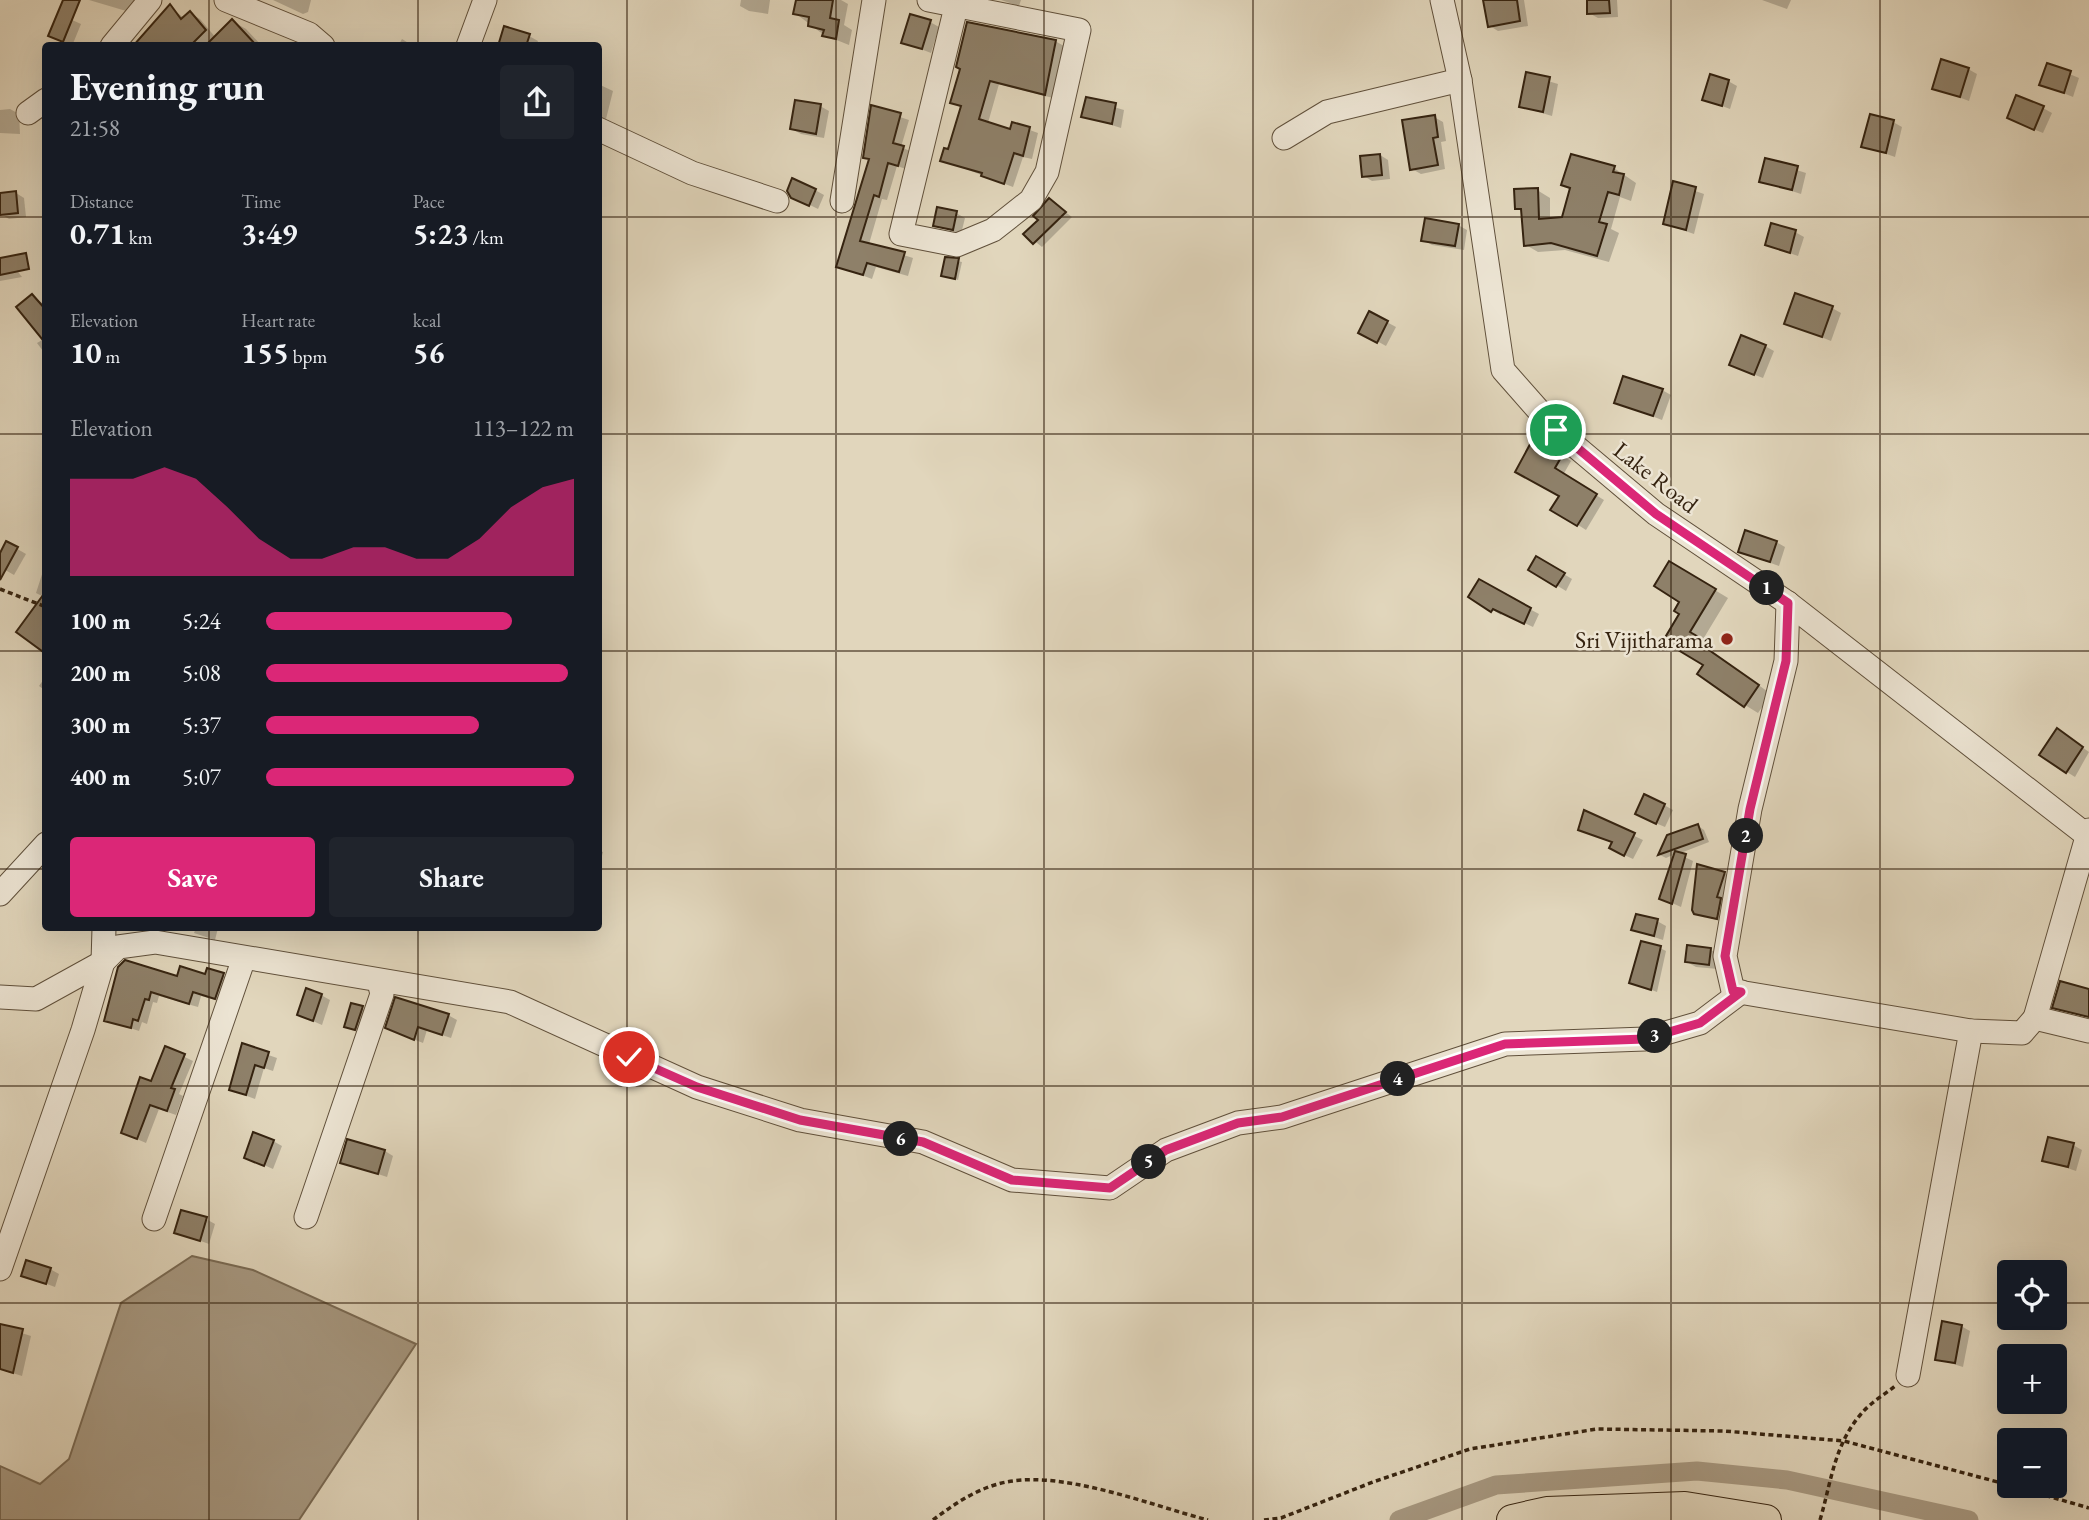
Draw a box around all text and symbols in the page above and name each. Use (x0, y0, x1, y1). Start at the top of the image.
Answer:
text: Evening run (70, 62, 265, 111)
button: share (500, 65, 574, 139)
text: 21:58 (70, 113, 120, 143)
text: Distance (70, 189, 133, 214)
text: Time (241, 189, 281, 214)
text: Pace (413, 189, 445, 214)
text: 0.71 (70, 214, 125, 253)
text: 3:49 (241, 214, 297, 253)
text: 5:23 (413, 214, 469, 253)
text: km (125, 225, 153, 250)
text: /km (469, 225, 504, 250)
text: Elevation (70, 308, 138, 333)
text: Heart rate (241, 308, 315, 333)
text: kcal (413, 308, 441, 333)
text: 10 (70, 333, 102, 372)
text: 155 (241, 333, 289, 372)
text: 56 (413, 333, 444, 372)
text: m (102, 344, 120, 369)
text: bpm (289, 344, 327, 369)
pin (1526, 400, 1586, 460)
icon: arrive (1537, 411, 1575, 449)
text: Elevation (70, 413, 153, 443)
text: 113–122 m (473, 413, 574, 443)
street label: Lake Road (1607, 434, 1705, 520)
pin: 1 (1750, 570, 1784, 606)
text: 1 (1761, 575, 1772, 600)
text: 100 m (70, 606, 131, 636)
text: 5:24 (182, 606, 221, 636)
place label: Sri Vijitharama (1575, 624, 1713, 655)
marker: Sri Vijitharama (1719, 631, 1735, 647)
text: 200 m (70, 658, 131, 688)
text: 5:08 (182, 658, 221, 688)
text: 300 m (70, 710, 131, 740)
text: 5:37 (182, 710, 221, 740)
text: 400 m (70, 762, 131, 792)
text: 5:07 (182, 762, 221, 792)
pin: 2 (1728, 818, 1764, 854)
text: 2 (1740, 823, 1751, 848)
button: Save (70, 837, 315, 917)
button: Share (329, 837, 574, 917)
pin: 3 (1638, 1018, 1672, 1054)
text: 3 (1649, 1023, 1660, 1048)
pin (599, 1027, 659, 1087)
icon: check (610, 1038, 648, 1076)
pin: 4 (1380, 1062, 1416, 1096)
text: 4 (1392, 1066, 1403, 1091)
pin: 6 (884, 1122, 918, 1156)
text: 6 (895, 1126, 906, 1151)
pin: 5 (1132, 1144, 1166, 1180)
text: 5 (1143, 1149, 1154, 1174)
map controls (1997, 1260, 2067, 1498)
button: locate (1997, 1260, 2067, 1330)
button: + (1997, 1344, 2067, 1414)
button: − (1997, 1428, 2067, 1498)

